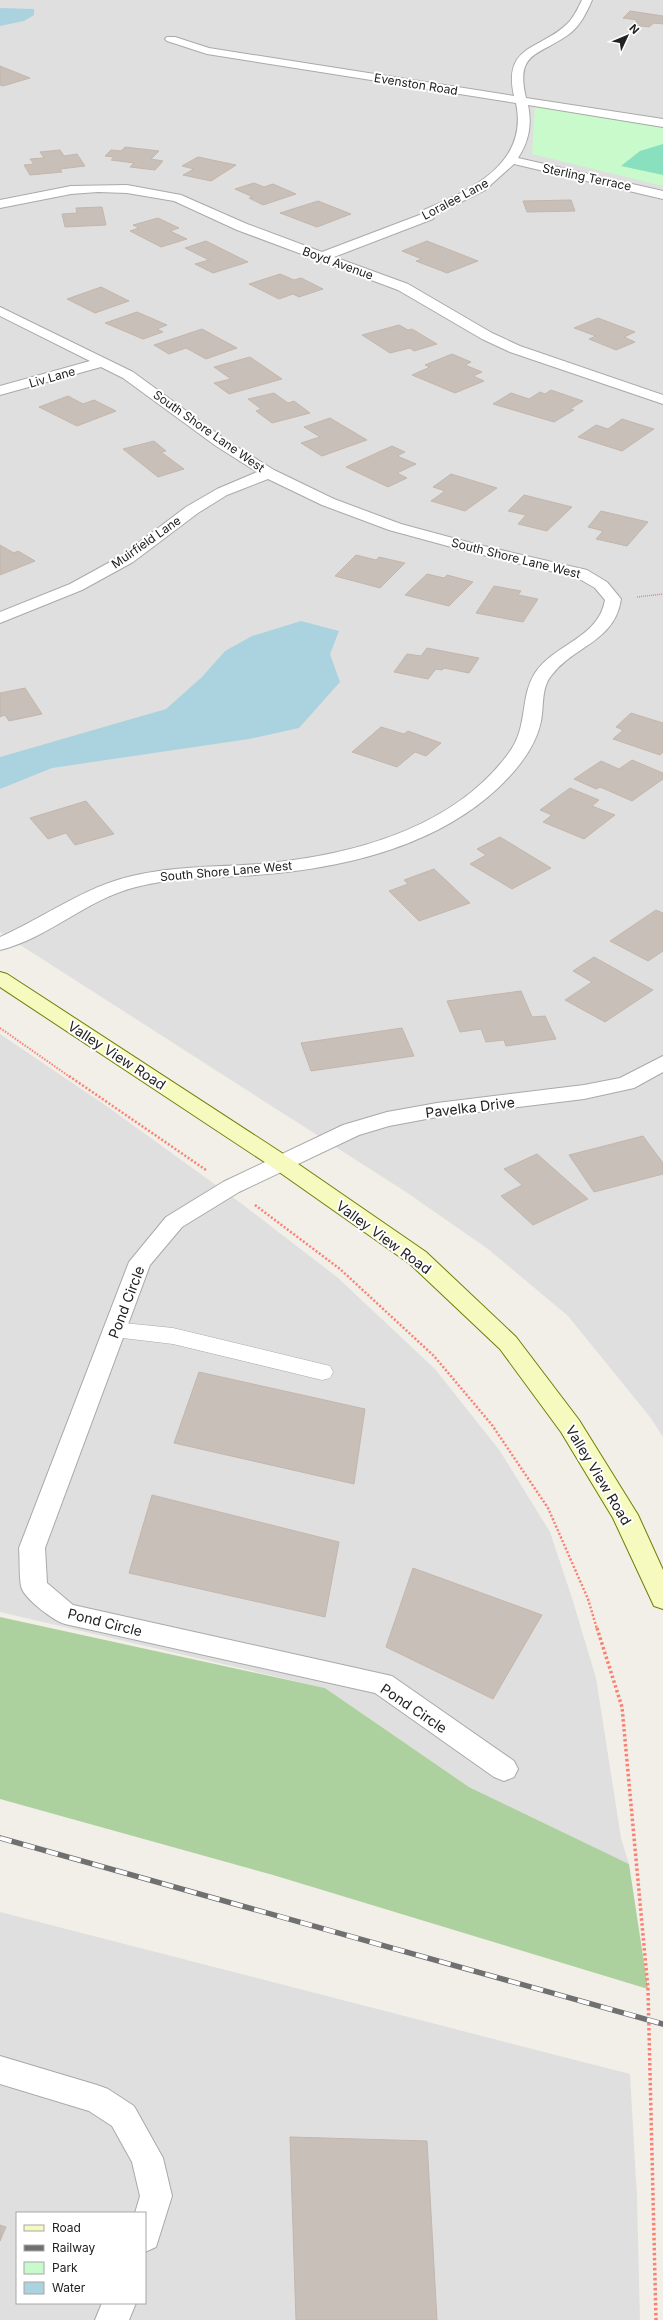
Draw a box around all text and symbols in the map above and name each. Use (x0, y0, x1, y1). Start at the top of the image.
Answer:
north arrow (607, 16, 647, 56)
text: N (626, 21, 642, 37)
street label: Evenston Road (373, 70, 459, 98)
street label: Sterling Terrace (541, 160, 633, 194)
street label: Loralee Lane (419, 175, 491, 223)
street label: Boyd Avenue (301, 243, 375, 283)
street label: Liv Lane (27, 363, 77, 391)
street label: South Shore Lane West (150, 387, 268, 475)
street label: Muirfield Lane (108, 513, 184, 571)
street label: South Shore Lane West (450, 535, 582, 581)
street label: South Shore Lane West (159, 858, 293, 884)
street label: Valley View Road (65, 1017, 169, 1093)
street label: Pavelka Drive (424, 1093, 516, 1121)
street label: Valley View Road (333, 1197, 435, 1277)
street label: Pond Circle (104, 1263, 148, 1341)
street label: Valley View Road (563, 1422, 635, 1528)
street label: Pond Circle (66, 1605, 144, 1639)
street label: Pond Circle (378, 1680, 450, 1736)
legend (16, 2212, 146, 2304)
text: Road (52, 2220, 81, 2235)
text: Railway (52, 2240, 96, 2255)
text: Park (52, 2260, 78, 2275)
text: Water (52, 2280, 86, 2295)

